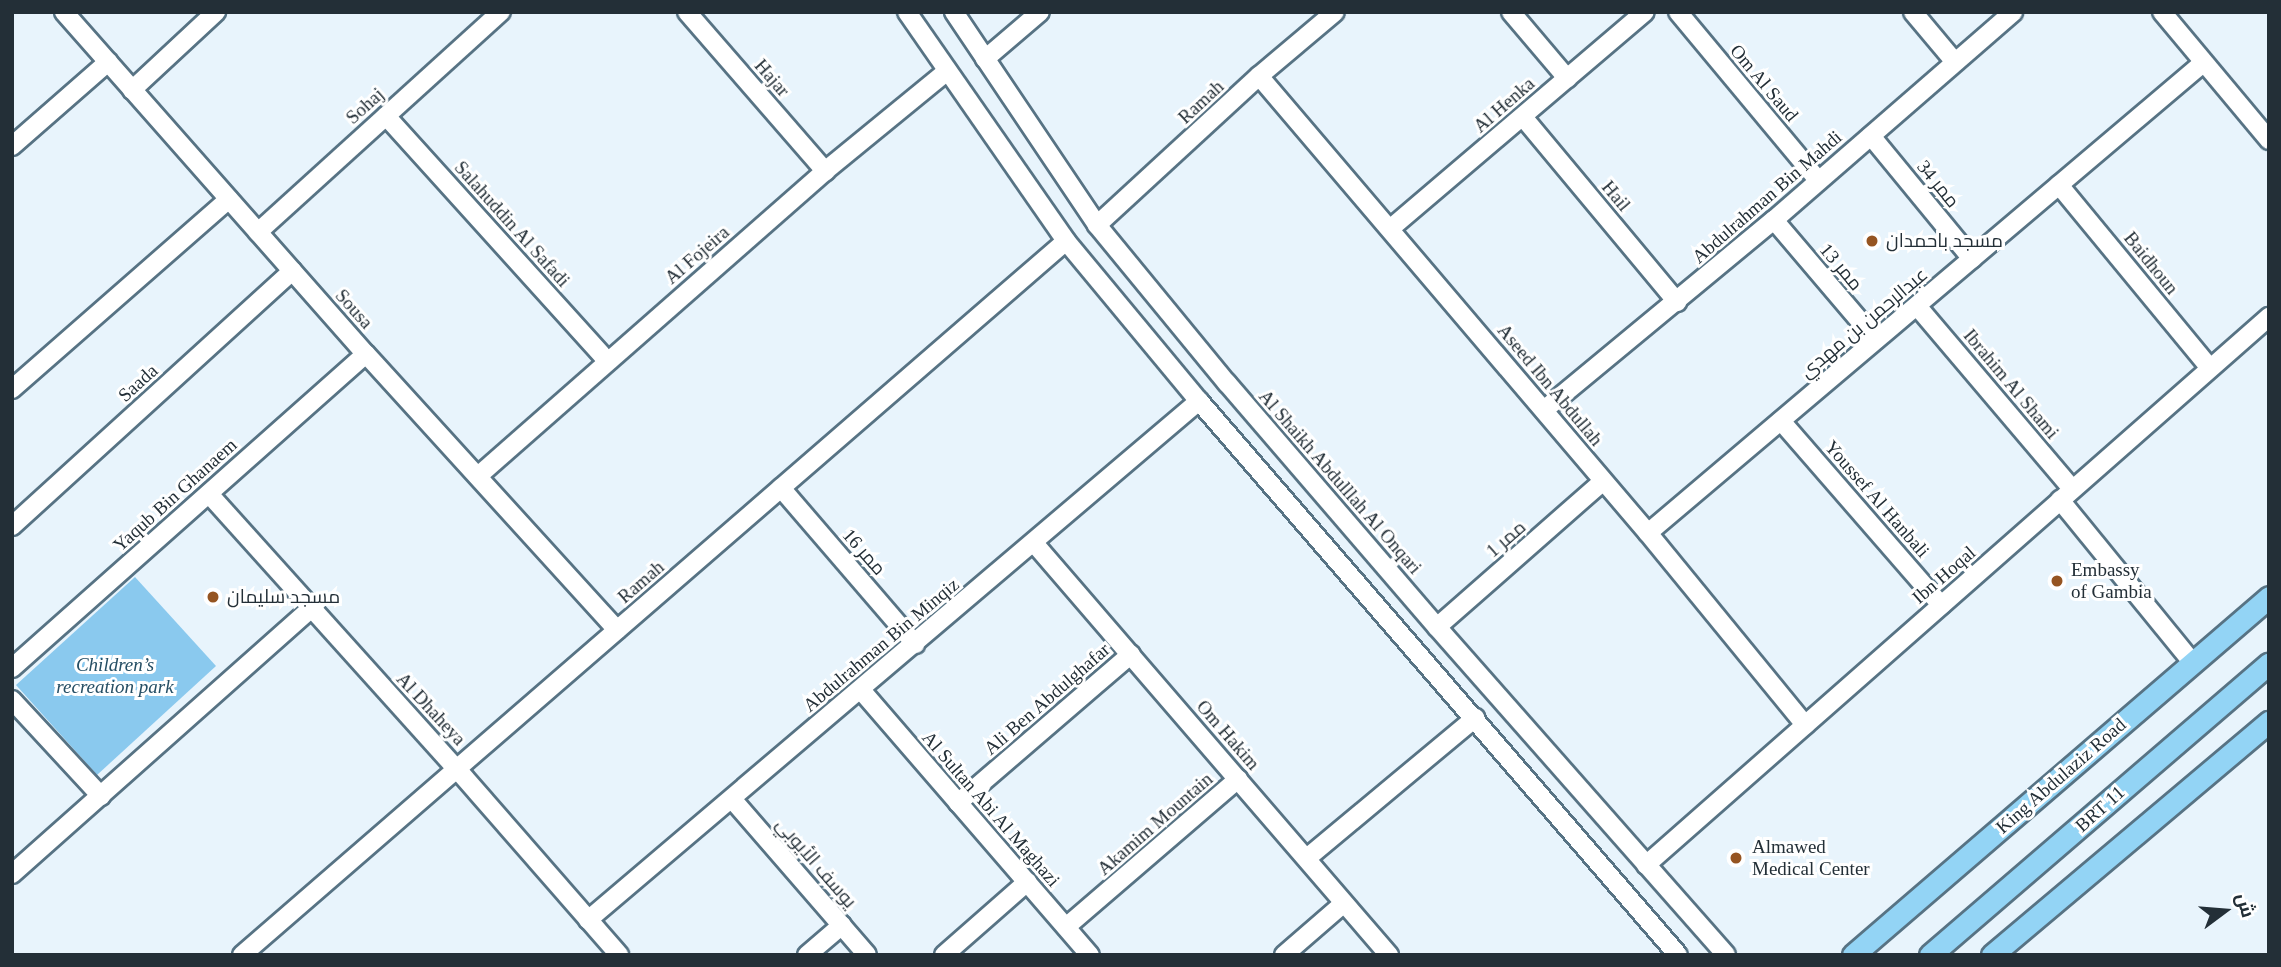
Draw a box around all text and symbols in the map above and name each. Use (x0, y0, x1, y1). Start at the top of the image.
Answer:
street label: Om Al Saud (1725, 39, 1803, 127)
street label: Hajar (750, 55, 794, 101)
street label: Al Henka (1469, 72, 1539, 138)
street label: Ramah (1174, 75, 1228, 129)
street label: Sohaj (341, 83, 389, 129)
street label: Abdulrahman Bin Mahdi (1687, 126, 1847, 268)
street label: Salahuddin Al Safadi (449, 156, 575, 292)
street label: ممر 34 (1912, 156, 1964, 212)
street label: Hail (1597, 176, 1635, 216)
street label: Al Fojeira (660, 221, 734, 289)
street label: Baidhoun (2119, 227, 2183, 299)
place label: مسجد باحمدان (1886, 230, 2003, 252)
marker: مسجد باحمدان (1864, 233, 1880, 249)
street label: ممر 13 (1815, 239, 1867, 295)
street label: عبدالرحمن بن مهدي (1796, 263, 1932, 383)
street label: Sousa (330, 285, 378, 333)
street label: Aseed Ibn Abdullah (1492, 319, 1608, 451)
street label: Ibrahim Al Shami (1958, 324, 2064, 444)
street label: Saada (114, 359, 162, 407)
street label: Al Shaikh Abdulllah Al Onqari (1253, 385, 1427, 579)
street label: Yaqub Bin Ghanaem (108, 433, 242, 557)
street label: Youssef Al Hanbali (1820, 435, 1934, 563)
street label: ممر 1 (1482, 516, 1530, 562)
street label: ممر 16 (838, 524, 890, 580)
street label: Ibn Hoqal (1908, 541, 1980, 609)
street label: Ramah (613, 556, 669, 608)
place label: Embassy of Gambia (2071, 559, 2152, 603)
street label: Abdulrahman Bin Minqiz (798, 573, 964, 717)
marker: Embassy of Gambia (2049, 573, 2065, 589)
place label: مسجد سليمان (227, 586, 340, 608)
marker: مسجد سليمان (205, 589, 221, 605)
street label: Ali Ben Abdulghafar (979, 638, 1115, 760)
park label: Children’s recreation park (56, 654, 174, 698)
street label: Al Dhaheya (392, 668, 470, 750)
street label: Om Hakim (1192, 695, 1264, 775)
street label: King Abdulaziz Road (1991, 713, 2131, 839)
street label: Al Sultan Abi Al Maghazi (917, 726, 1065, 892)
street label: Akamim Mountain (1093, 768, 1217, 880)
street label: BRT 11 (2071, 781, 2129, 837)
street label: يوسف الأيوبي (771, 813, 861, 913)
place label: Almawed Medical Center (1752, 836, 1870, 880)
marker: Almawed Medical Center (1726, 848, 1746, 868)
north arrow (2190, 876, 2260, 946)
text: ش (2232, 890, 2259, 920)

